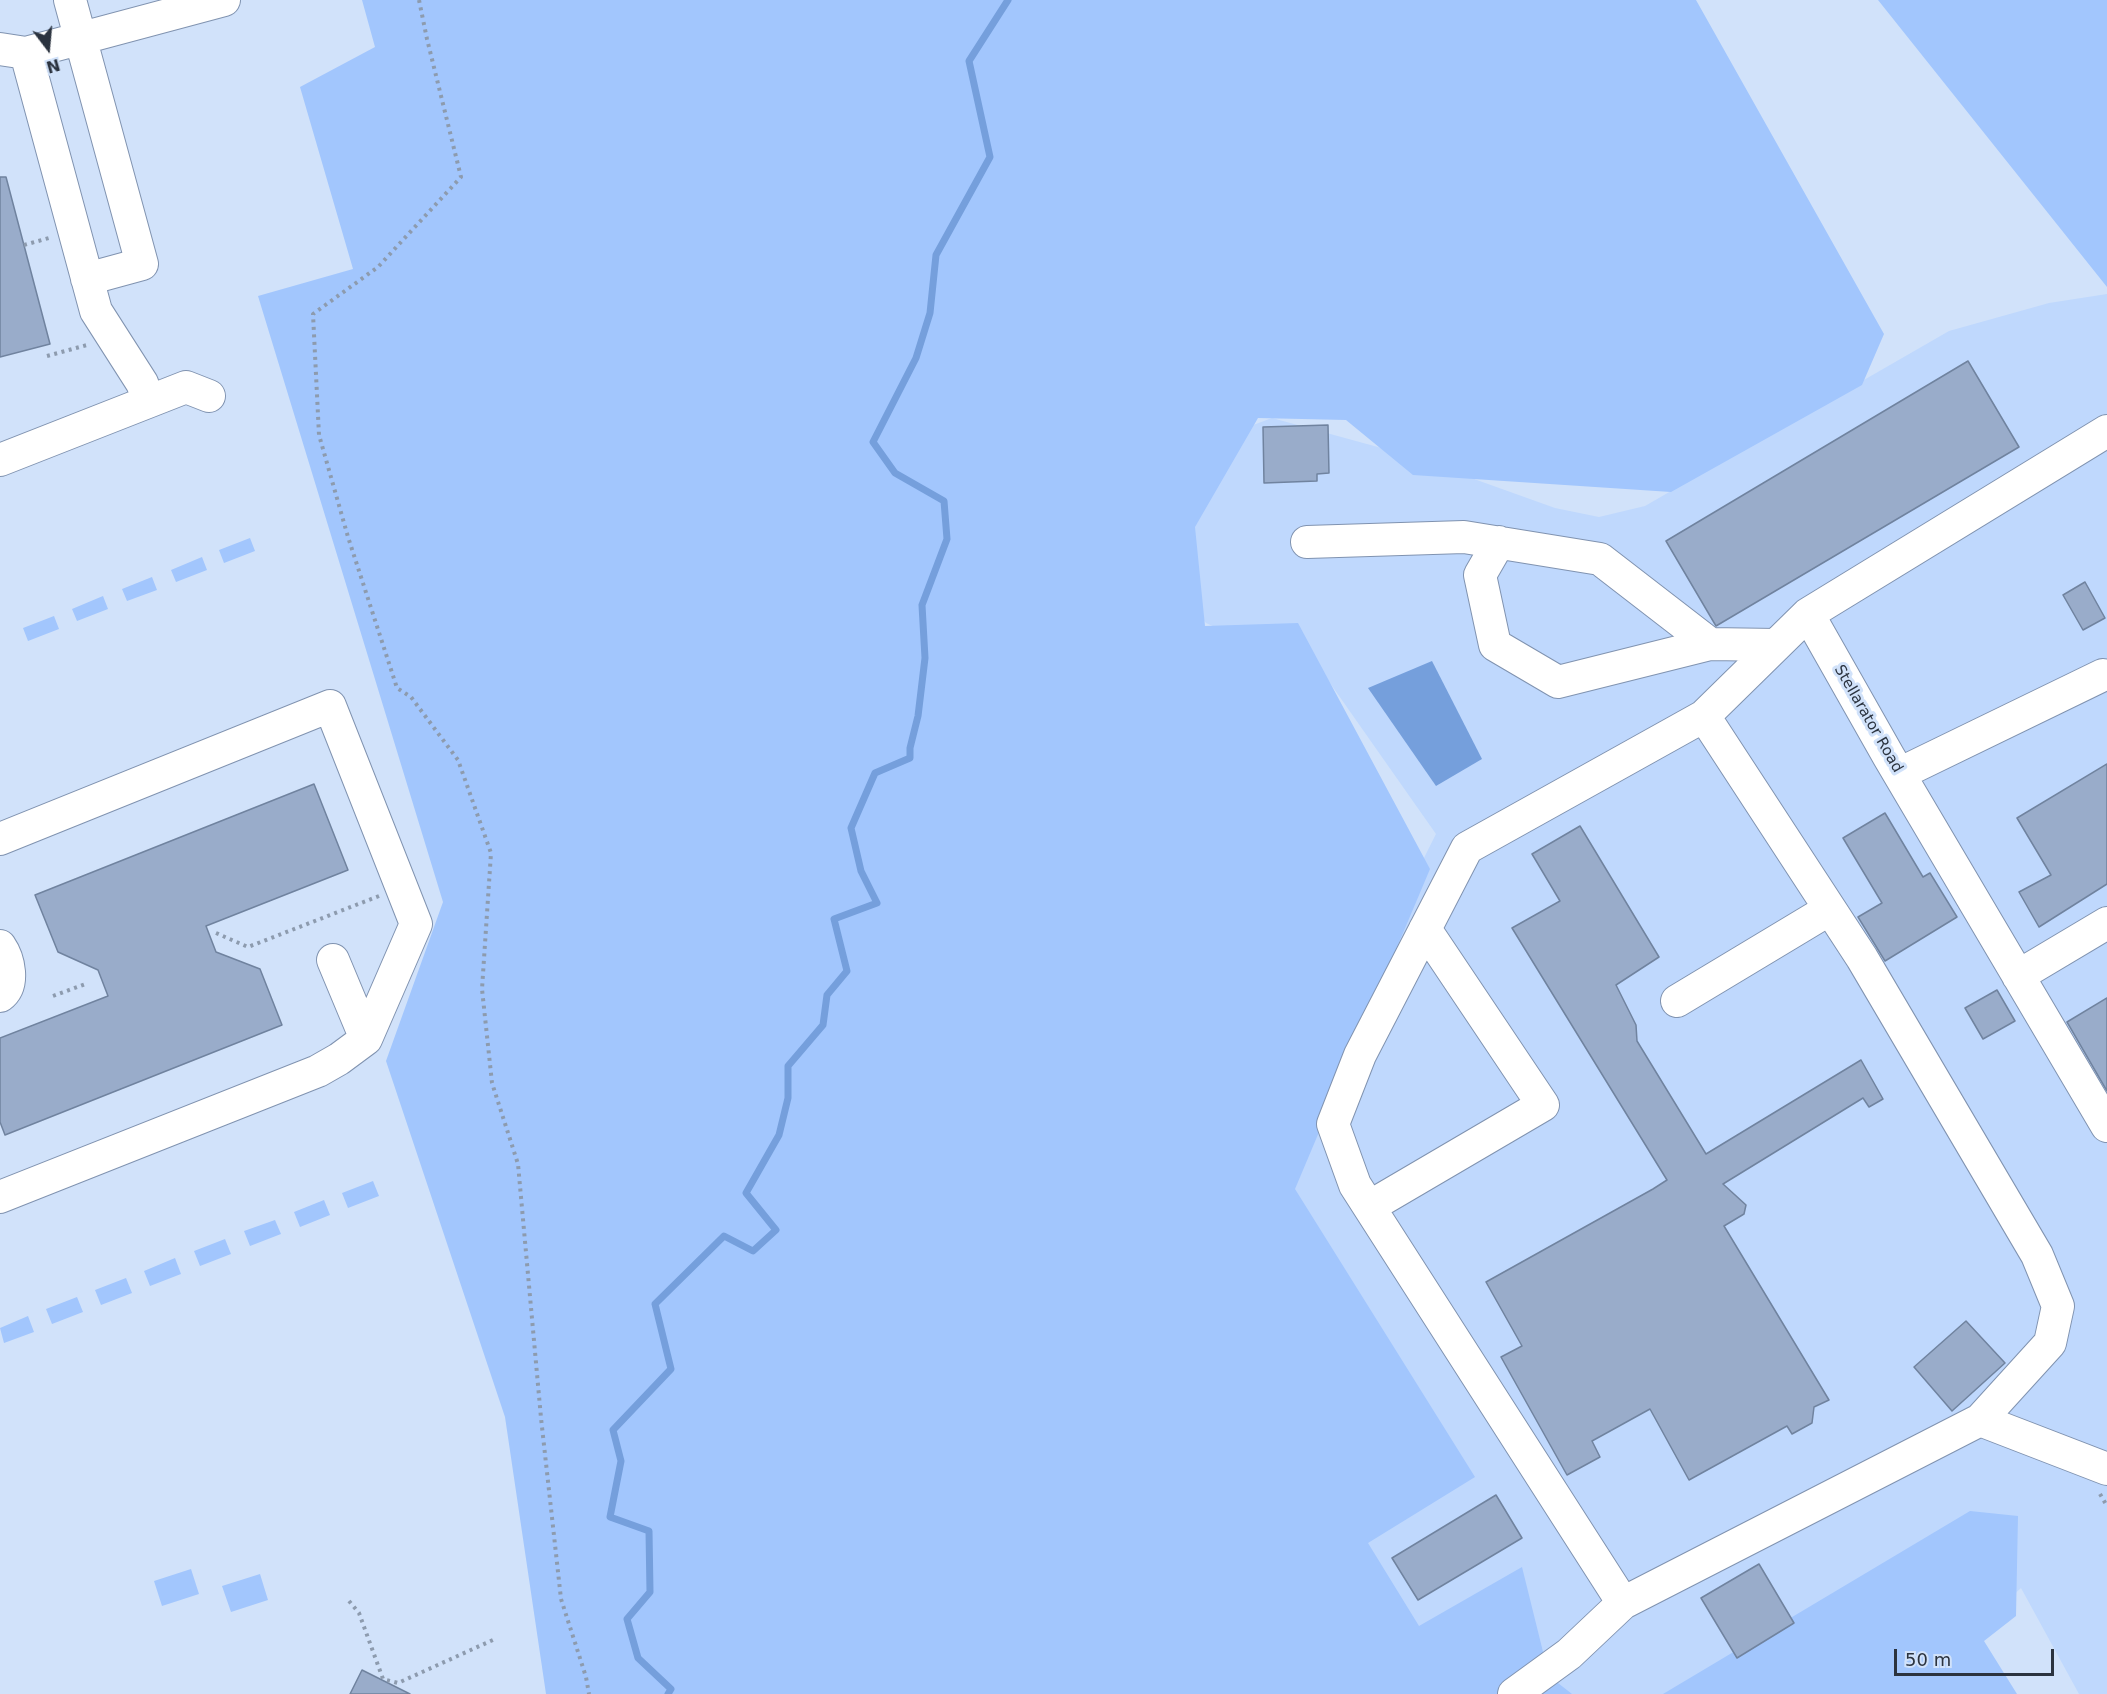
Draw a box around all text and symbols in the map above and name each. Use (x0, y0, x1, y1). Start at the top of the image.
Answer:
north arrow (18, 18, 78, 78)
text: N (44, 55, 62, 77)
street label: Stellarator Road (1830, 662, 1906, 776)
scale bar (1897, 1637, 2058, 1675)
text: 50 m (1905, 1649, 1951, 1670)

